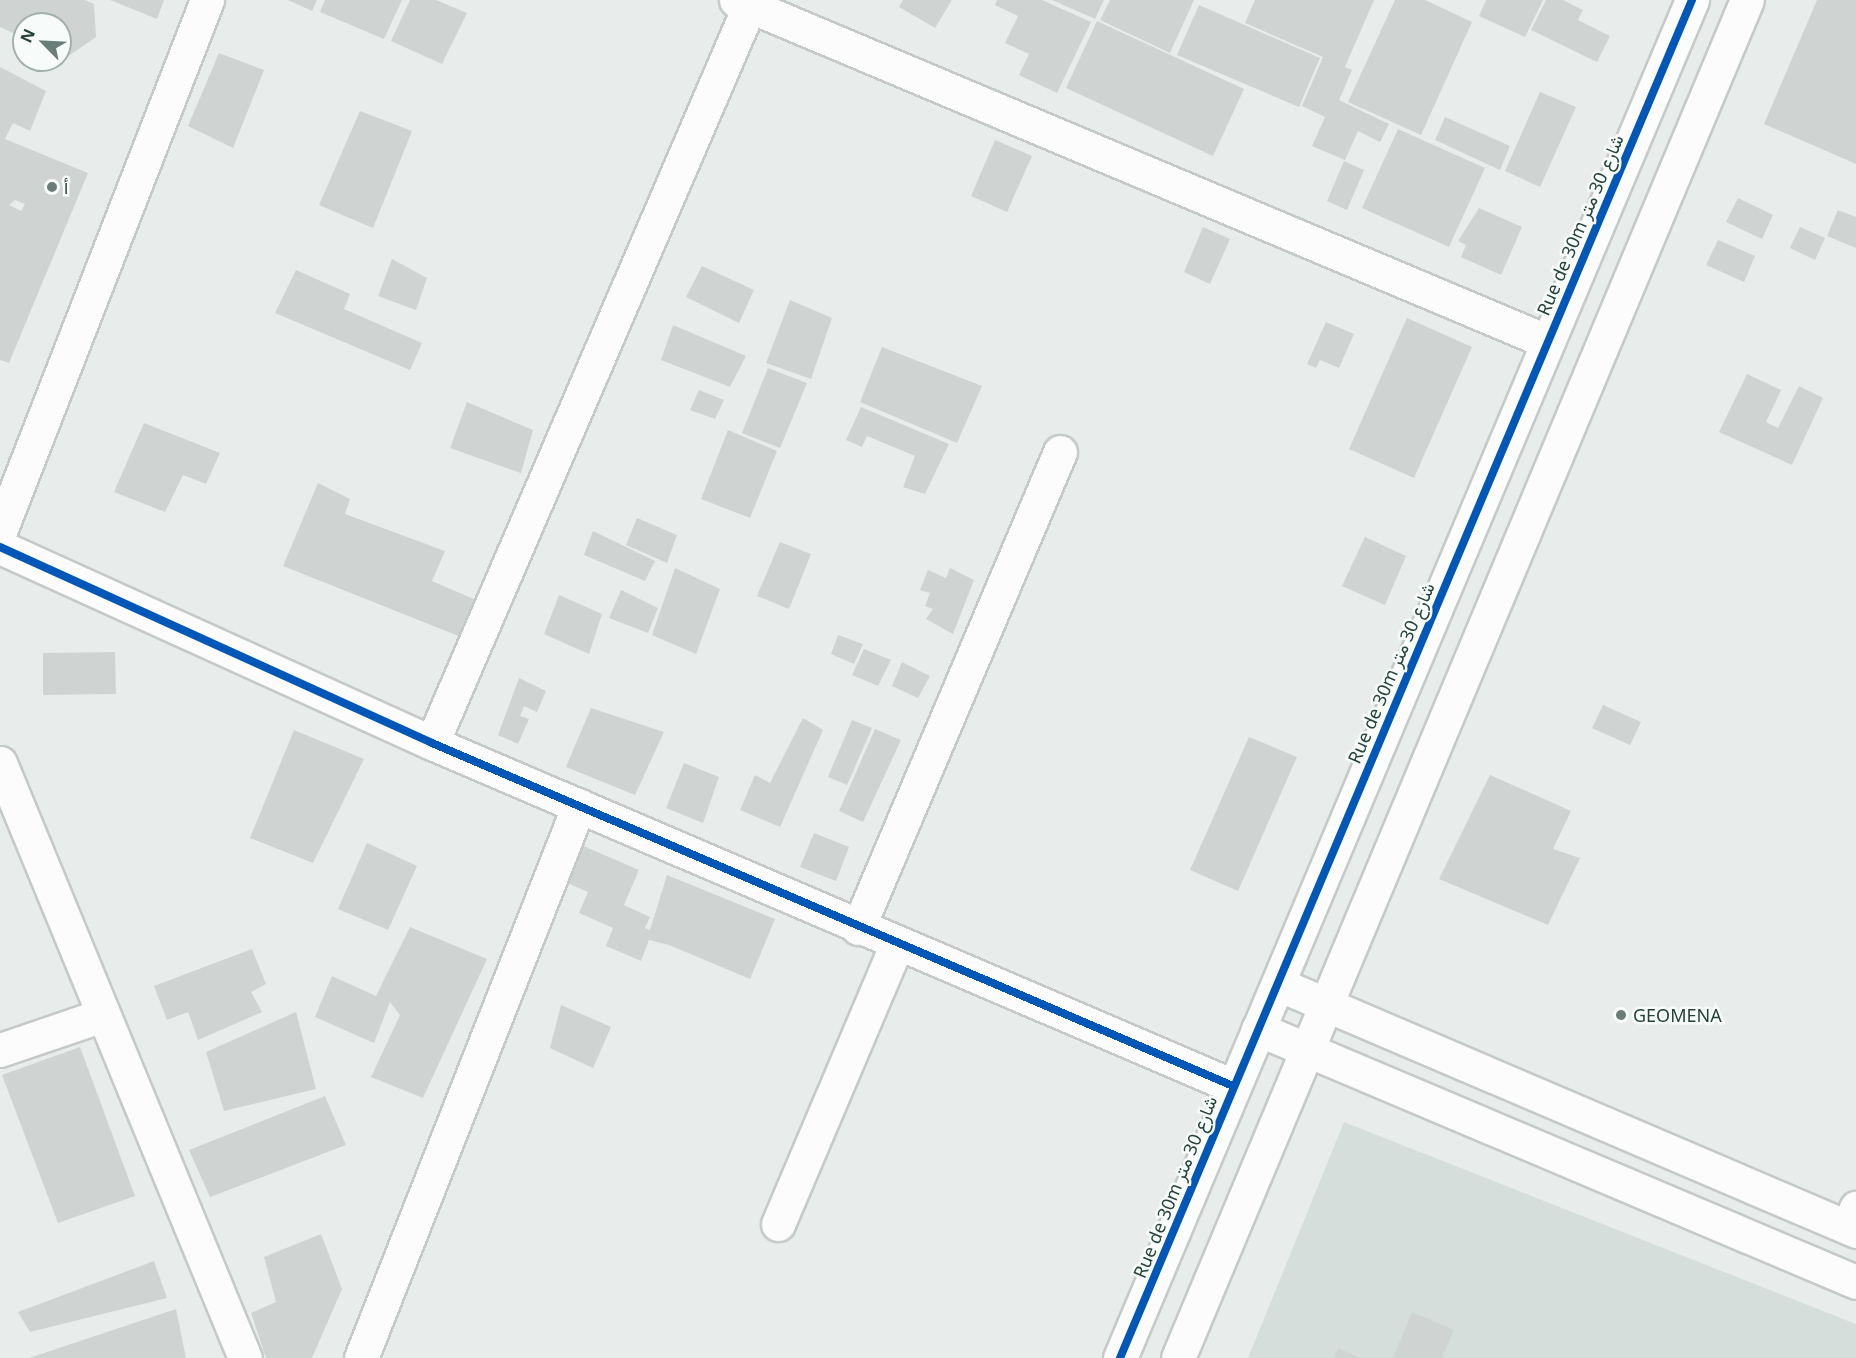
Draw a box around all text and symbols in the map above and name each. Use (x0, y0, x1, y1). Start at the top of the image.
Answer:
north arrow (12, 12, 72, 72)
text: N (15, 25, 40, 46)
street label: Rue de 30m شارع 30 متر (1532, 131, 1628, 319)
place label: أ (64, 176, 68, 198)
marker: أ (45, 180, 59, 194)
street label: Rue de 30m شارع 30 متر (1343, 579, 1439, 767)
place label: GEOMENA (1633, 1004, 1722, 1026)
marker: GEOMENA (1614, 1008, 1628, 1022)
street label: Rue de 30m شارع 30 متر (1129, 1093, 1221, 1281)

